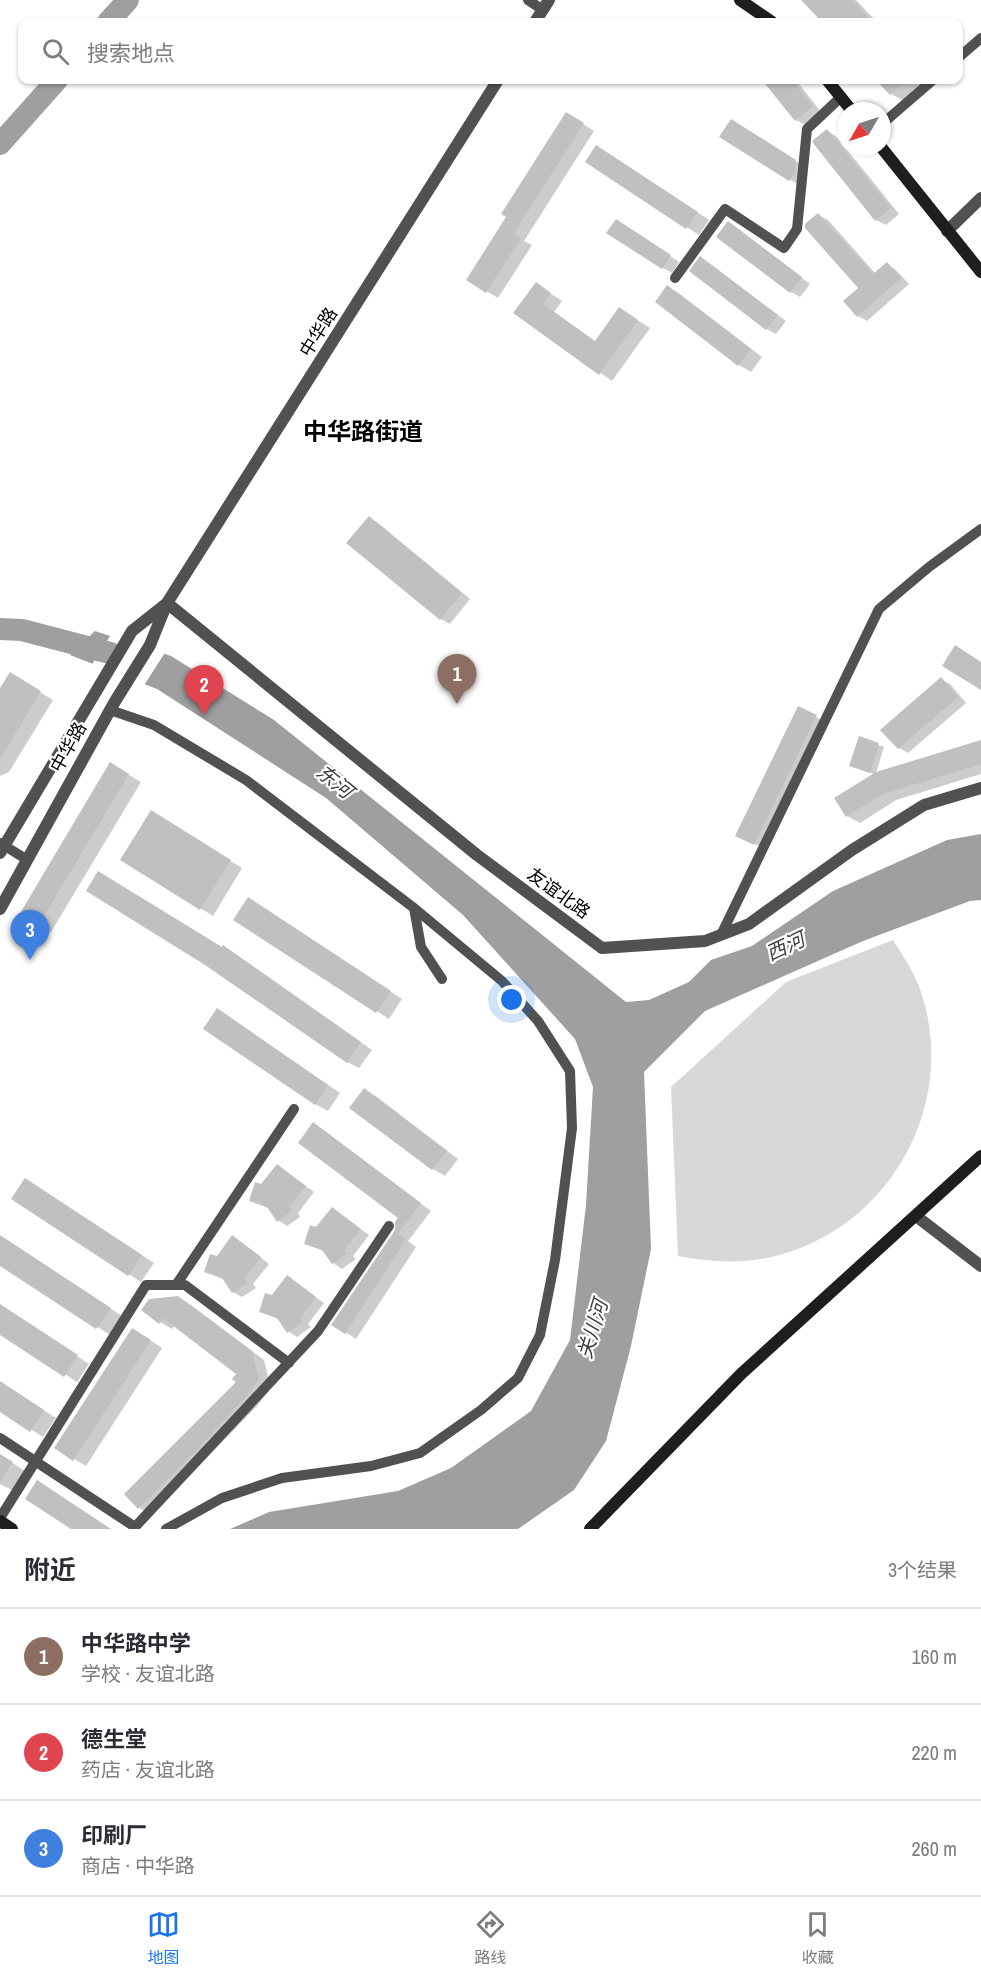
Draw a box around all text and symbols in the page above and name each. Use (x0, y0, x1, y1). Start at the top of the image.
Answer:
search box (18, 18, 963, 84)
icon: search (39, 35, 72, 68)
text: 搜索地点 (87, 38, 175, 68)
north arrow (837, 102, 891, 156)
street label: 中华路 (293, 302, 343, 362)
district label: 中华路街道 (303, 415, 423, 447)
pin: 1 (438, 654, 476, 704)
pin: 2 (184, 666, 224, 715)
street label: 中华路 (44, 717, 92, 777)
water label: 东河 (311, 758, 362, 807)
street label: 友谊北路 (523, 862, 595, 924)
pin: 3 (10, 910, 50, 960)
water label: 西河 (761, 924, 812, 967)
your location (497, 985, 526, 1014)
water label: 关川河 (570, 1293, 615, 1362)
text: 附近 (24, 1552, 76, 1587)
text: 3个结果 (888, 1556, 957, 1583)
text: 中华路中学 (81, 1628, 191, 1658)
text: 1 (39, 1643, 48, 1670)
text: 160 m (911, 1643, 957, 1670)
text: 学校 · 友谊北路 (81, 1660, 215, 1687)
text: 德生堂 (81, 1724, 147, 1754)
text: 2 (39, 1739, 48, 1766)
text: 220 m (911, 1739, 957, 1766)
text: 药店 · 友谊北路 (81, 1756, 215, 1783)
text: 印刷厂 (81, 1820, 147, 1850)
text: 3 (39, 1835, 48, 1862)
text: 260 m (911, 1835, 957, 1862)
text: 商店 · 中华路 (81, 1852, 195, 1879)
tab: 地图 (147, 1908, 180, 1968)
tab: 路线 (474, 1908, 507, 1968)
tab: 收藏 (801, 1908, 834, 1968)

